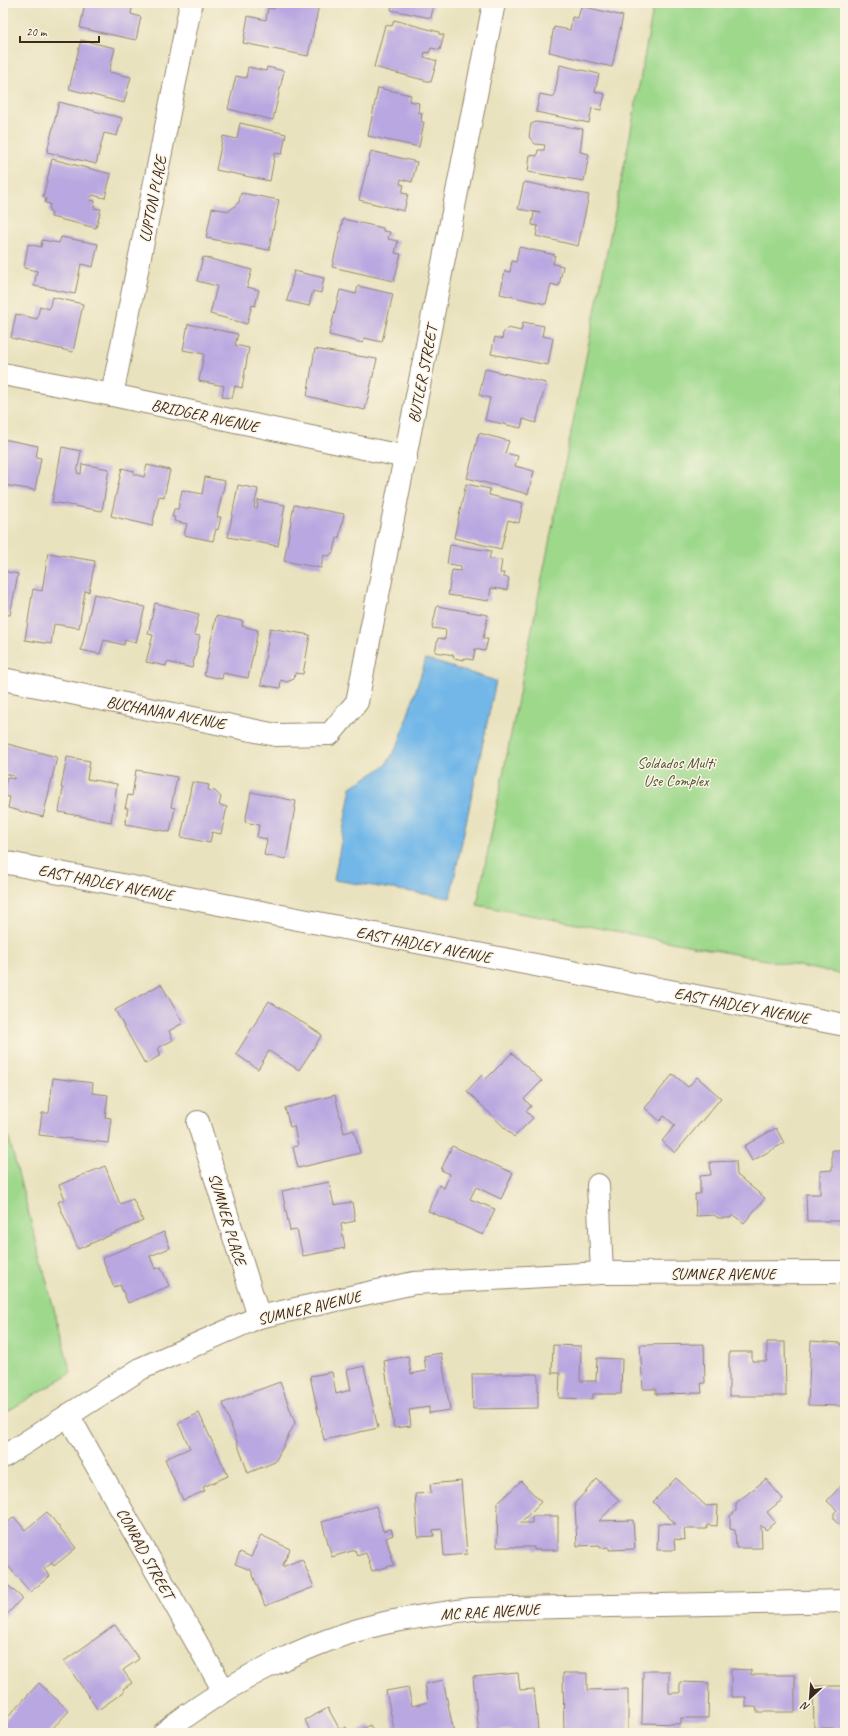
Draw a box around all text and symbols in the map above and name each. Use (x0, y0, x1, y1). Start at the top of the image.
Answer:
scale bar (20, 18, 99, 44)
text: 20 m (26, 24, 48, 40)
street label: LUPTON PLACE (135, 152, 172, 244)
street label: BUTLER STREET (404, 320, 443, 424)
street label: BRIDGER AVENUE (149, 395, 262, 438)
street label: BUCHANAN AVENUE (105, 692, 229, 735)
park label: Soldados Multi Use Complex (637, 753, 717, 791)
street label: EAST HADLEY AVENUE (37, 860, 177, 906)
street label: EAST HADLEY AVENUE (355, 922, 495, 968)
street label: EAST HADLEY AVENUE (673, 983, 813, 1029)
street label: SUMNER PLACE (204, 1171, 251, 1270)
street label: SUMNER AVENUE (670, 1264, 778, 1284)
street label: SUMNER AVENUE (256, 1286, 365, 1330)
street label: CONRAD STREET (112, 1505, 180, 1606)
street label: MC RAE AVENUE (440, 1599, 542, 1625)
north arrow (790, 1678, 830, 1718)
text: N (798, 1698, 812, 1715)

